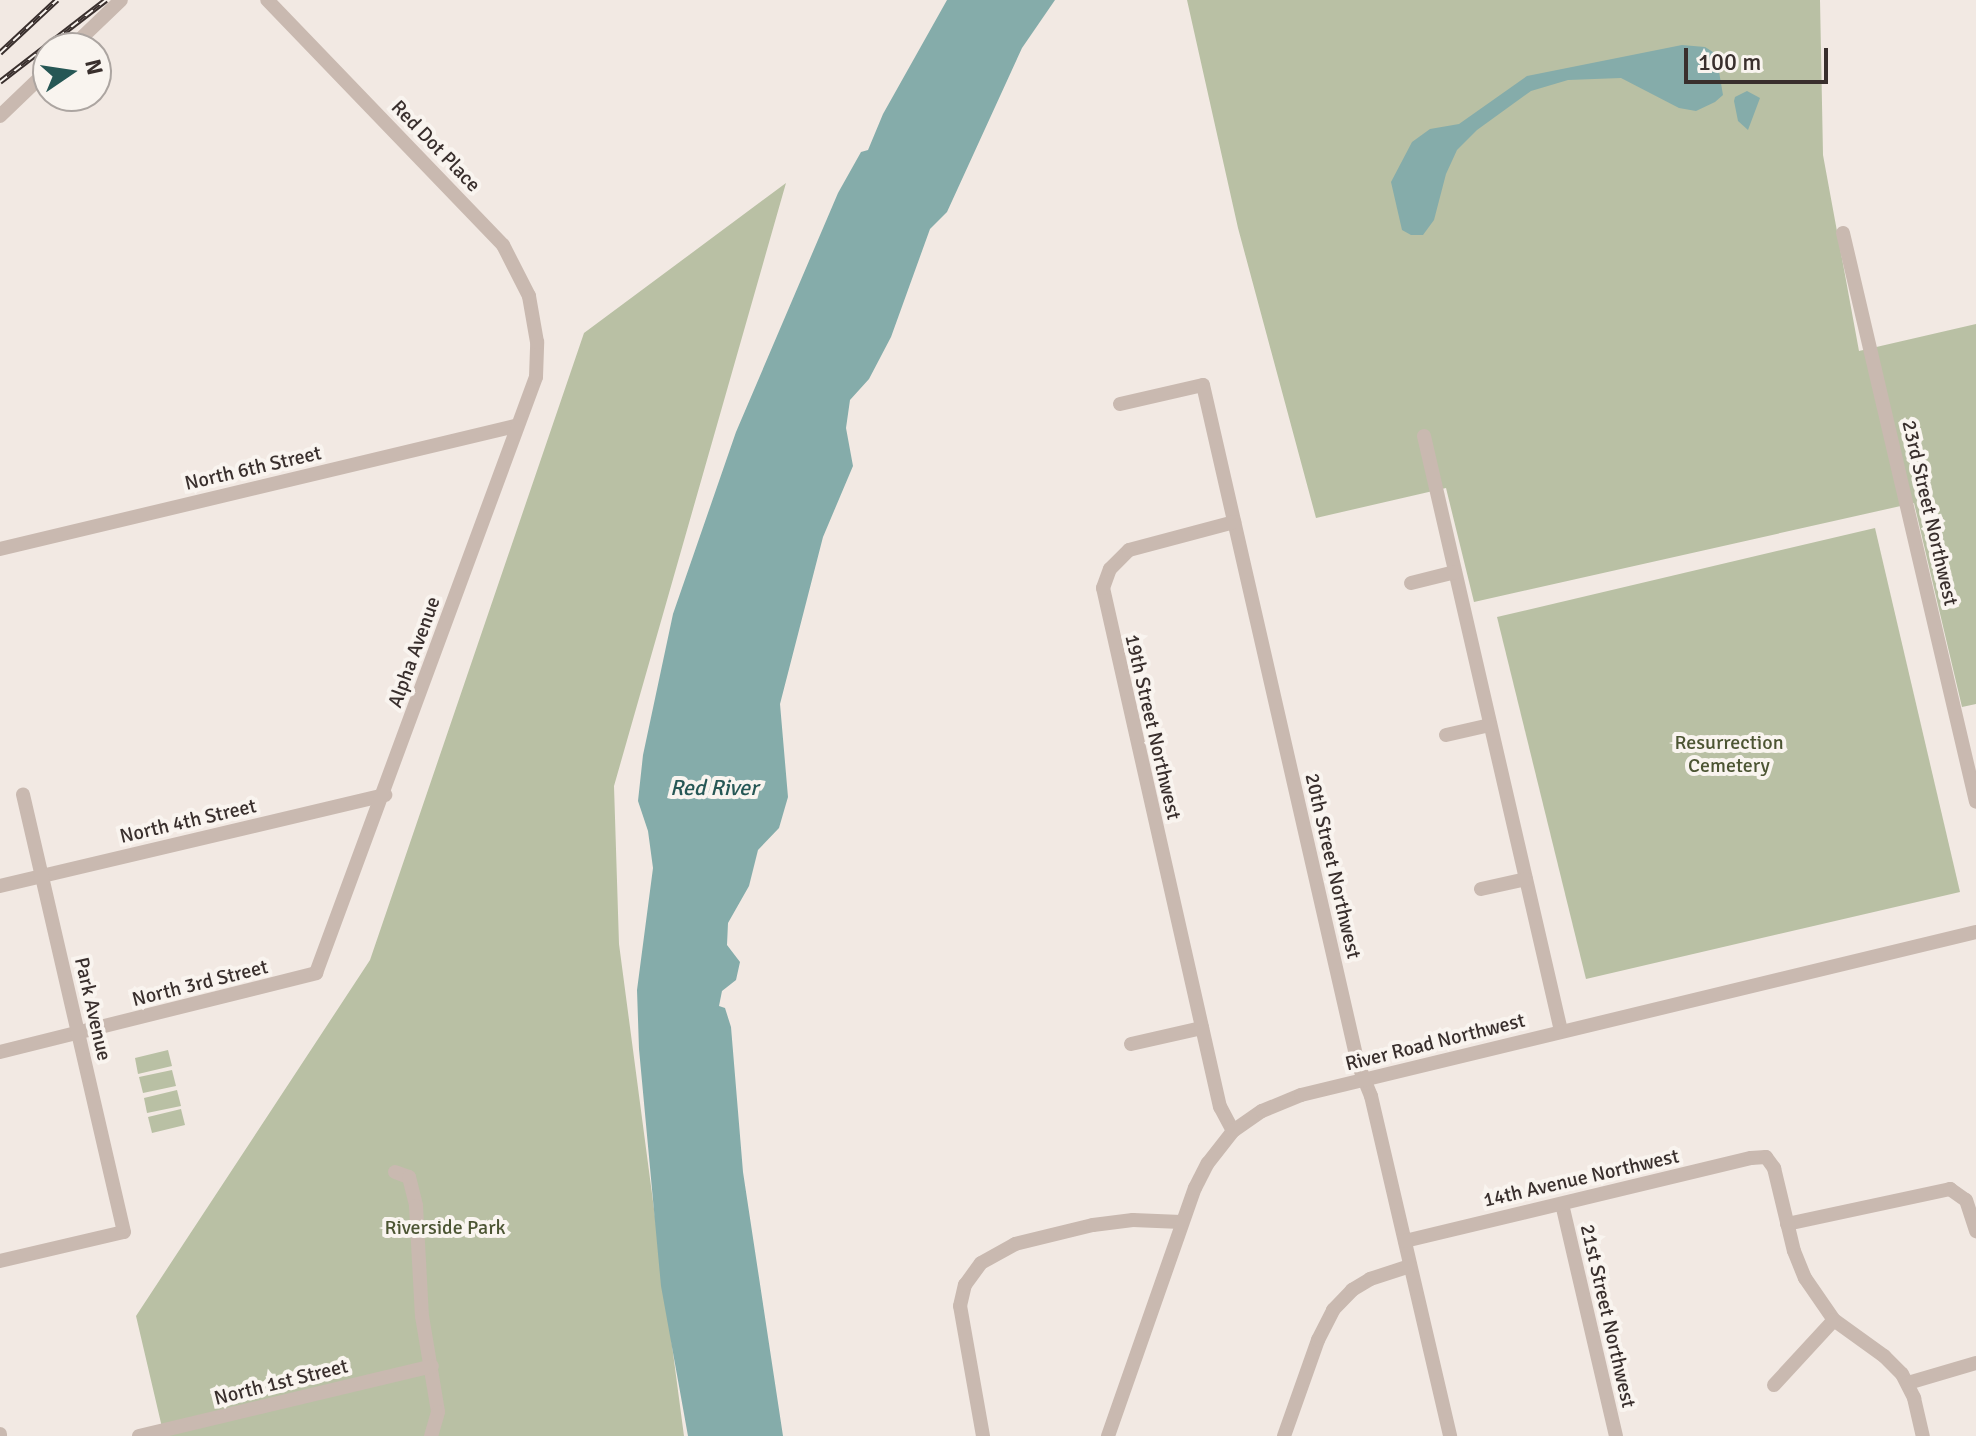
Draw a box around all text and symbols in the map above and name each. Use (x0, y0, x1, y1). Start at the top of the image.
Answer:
north arrow (32, 32, 112, 112)
scale bar (1688, 32, 1832, 82)
text: 100 m (1698, 47, 1761, 77)
text: N (79, 56, 109, 77)
street label: Red Dot Place (386, 95, 486, 197)
street label: 23rd Street Northwest (1897, 418, 1963, 608)
street label: North 6th Street (182, 441, 324, 495)
street label: Alpha Avenue (383, 593, 445, 711)
street label: 19th Street Northwest (1120, 632, 1186, 822)
park label: Resurrection Cemetery (1674, 730, 1784, 777)
street label: 20th Street Northwest (1300, 771, 1366, 961)
water label: Red River (670, 775, 758, 801)
street label: North 4th Street (117, 794, 259, 848)
street label: Park Avenue (69, 955, 117, 1063)
street label: North 3rd Street (130, 955, 270, 1011)
street label: River Road Northwest (1343, 1008, 1527, 1076)
street label: 14th Avenue Northwest (1481, 1144, 1681, 1212)
park label: Riverside Park (384, 1215, 506, 1239)
street label: 21st Street Northwest (1575, 1222, 1641, 1410)
street label: North 1st Street (212, 1354, 350, 1410)

